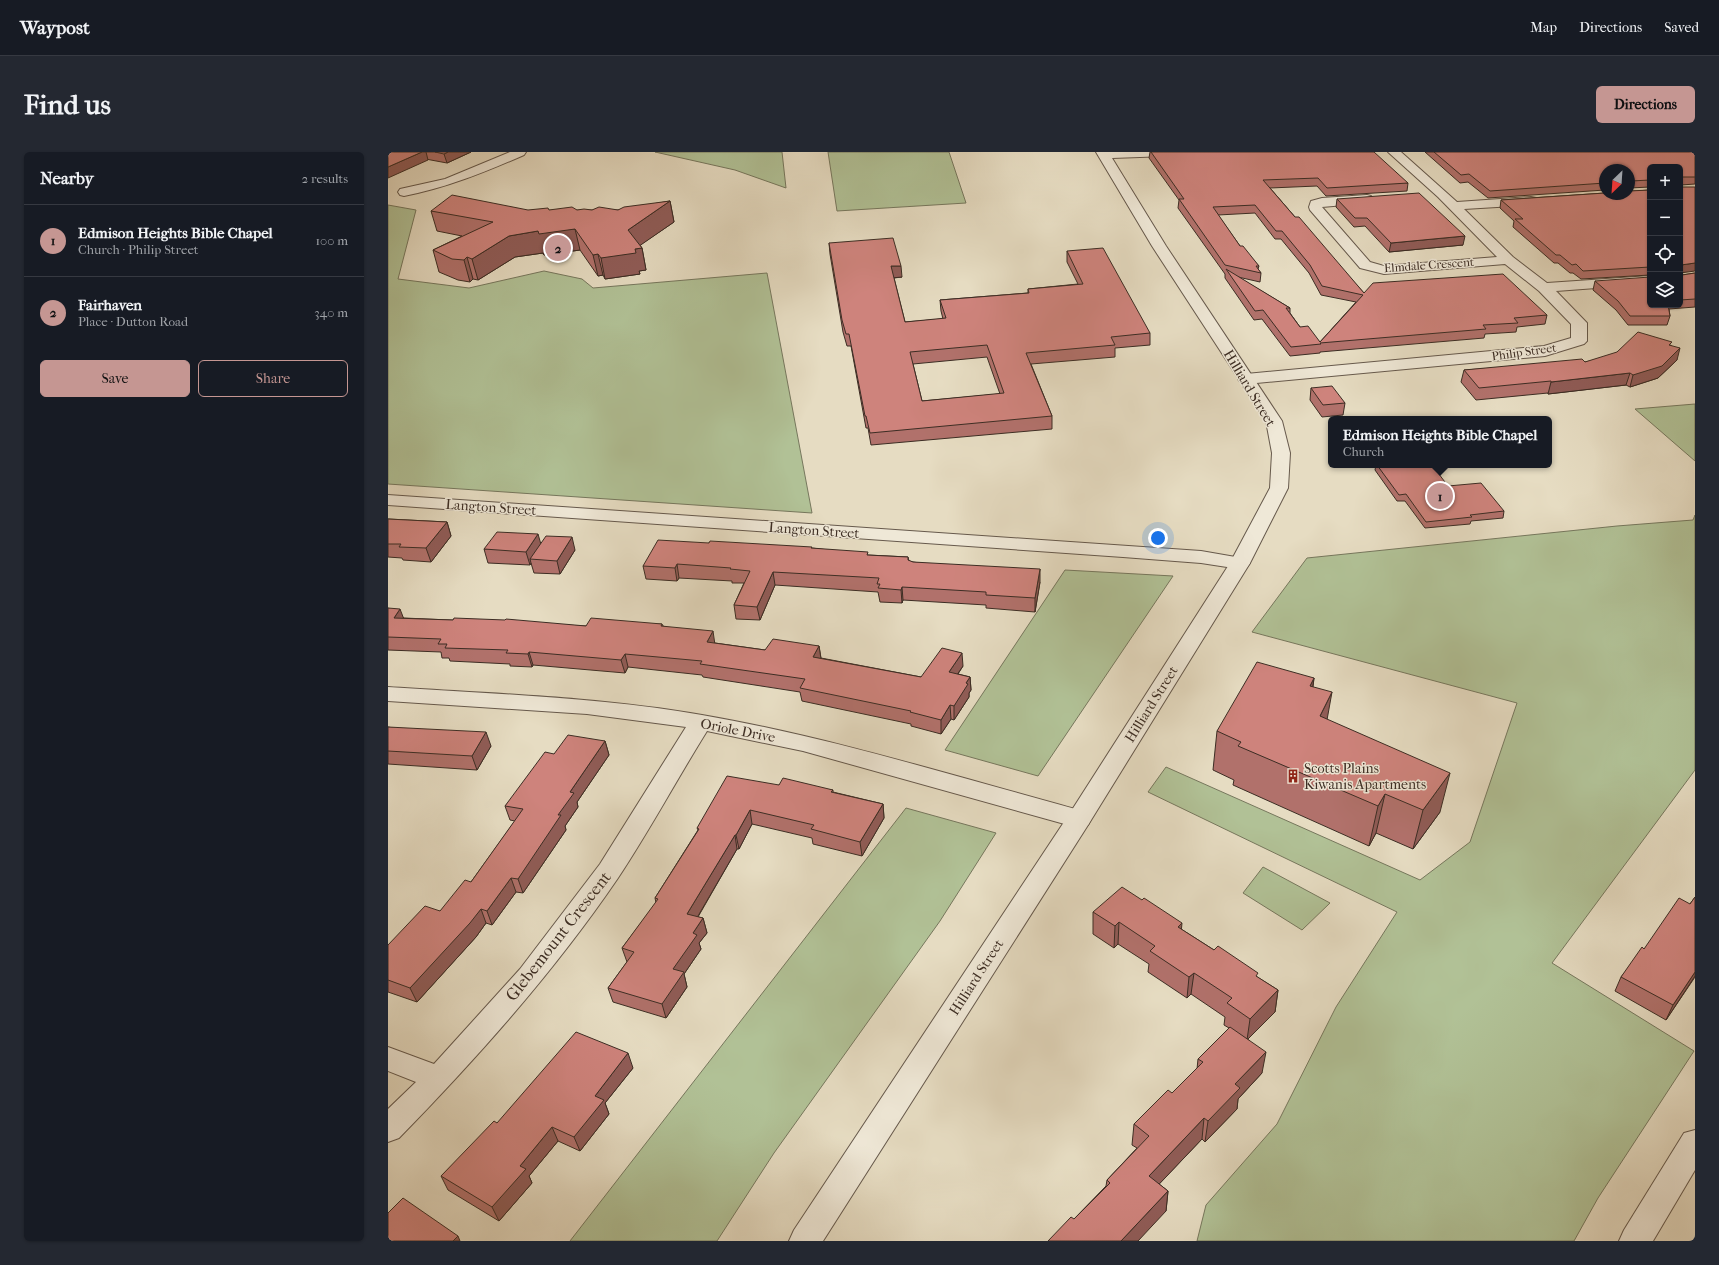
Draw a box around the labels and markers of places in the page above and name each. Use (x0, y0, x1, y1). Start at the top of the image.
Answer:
pin: 2 (545, 233, 571, 263)
pin: 1 (1427, 481, 1453, 511)
place label: Scotts Plains Kiwanis Apartments (1304, 760, 1426, 793)
building icon: Scotts Plains Kiwanis Apartments (1285, 768, 1301, 784)

